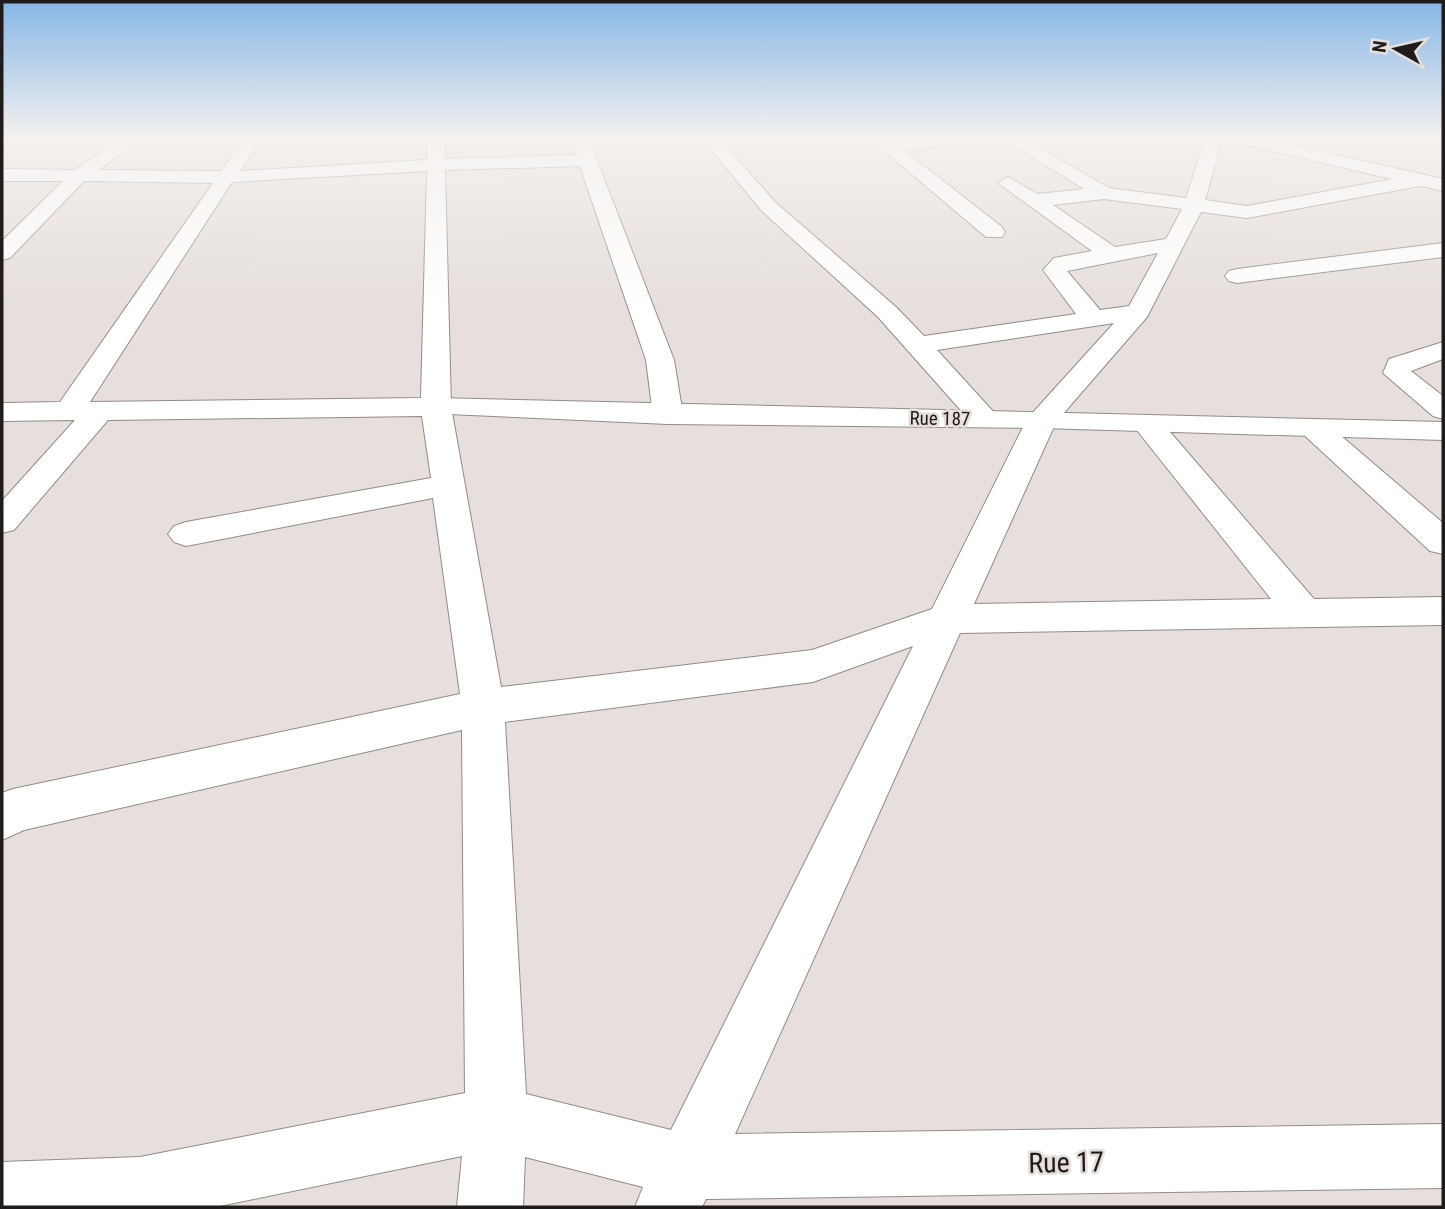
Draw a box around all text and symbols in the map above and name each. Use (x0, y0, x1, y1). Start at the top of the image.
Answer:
north arrow (1361, 14, 1431, 84)
text: N (1367, 39, 1392, 54)
street label: Rue 187 (909, 406, 971, 431)
street label: Rue 17 (1028, 1145, 1104, 1180)

